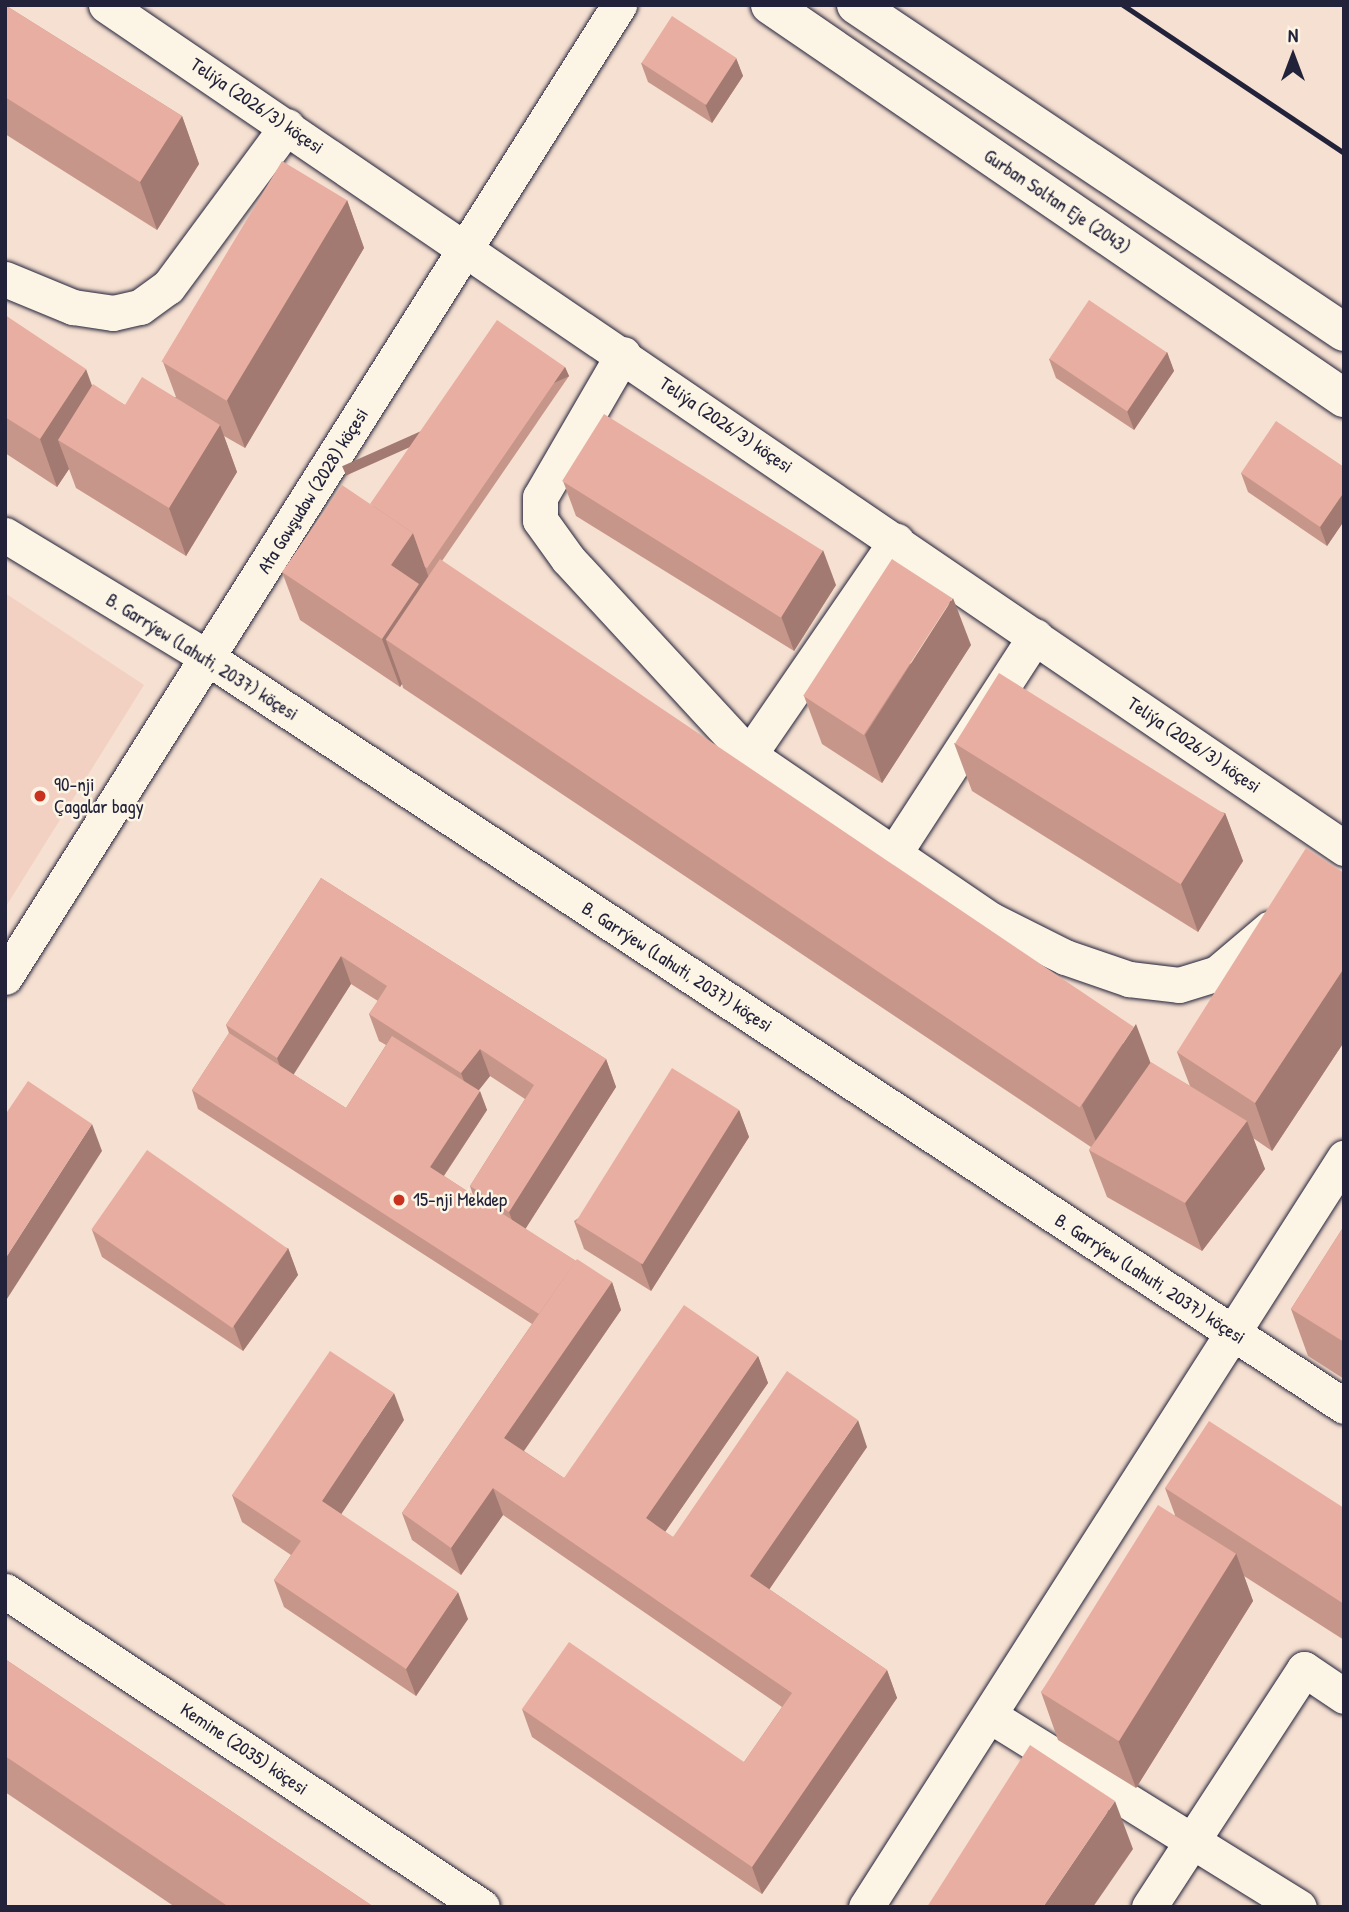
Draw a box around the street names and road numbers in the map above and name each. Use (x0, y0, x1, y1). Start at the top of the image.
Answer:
street label: Teliýa (2026/3) köçesi (186, 53, 328, 159)
street label: Gurban Soltan Eje (2043) (979, 145, 1135, 259)
street label: Teliýa (2026/3) köçesi (655, 372, 797, 478)
street label: Ata Gowşudow (2028) köçesi (253, 404, 373, 578)
street label: B. Garrýew (Lahuti, 2037) köçesi (102, 588, 302, 726)
street label: Teliýa (2026/3) köçesi (1123, 692, 1265, 798)
street label: B. Garrýew (Lahuti, 2037) köçesi (578, 897, 776, 1037)
street label: B. Garrýew (Lahuti, 2037) köçesi (1051, 1209, 1249, 1349)
street label: Kemine (2035) köçesi (176, 1698, 312, 1800)

